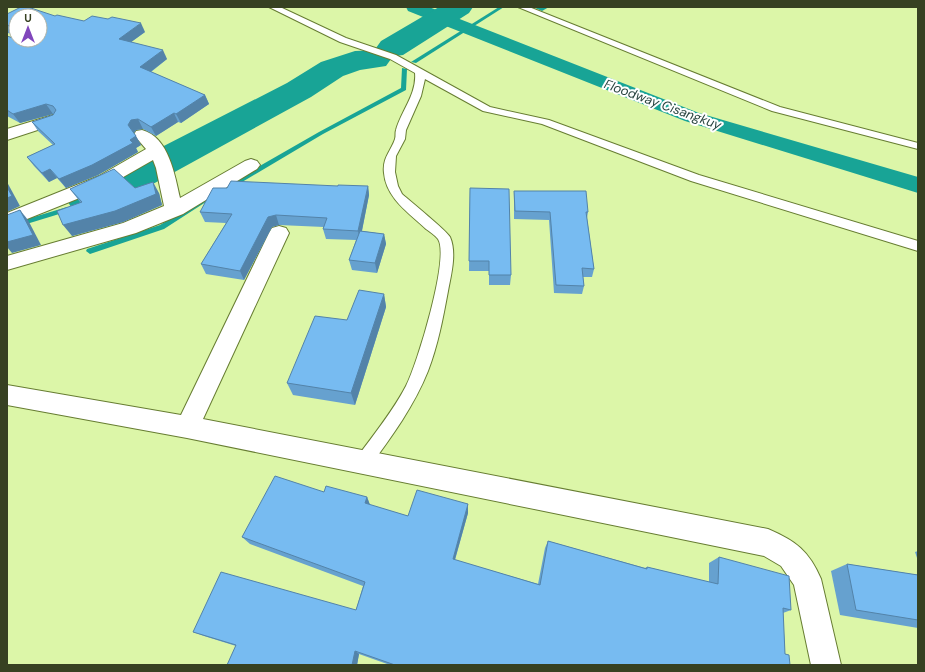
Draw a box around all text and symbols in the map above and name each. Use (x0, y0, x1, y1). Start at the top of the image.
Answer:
north arrow (8, 8, 48, 48)
text: U (24, 11, 32, 25)
water label: Floodway Cisangkuy (602, 75, 724, 134)

